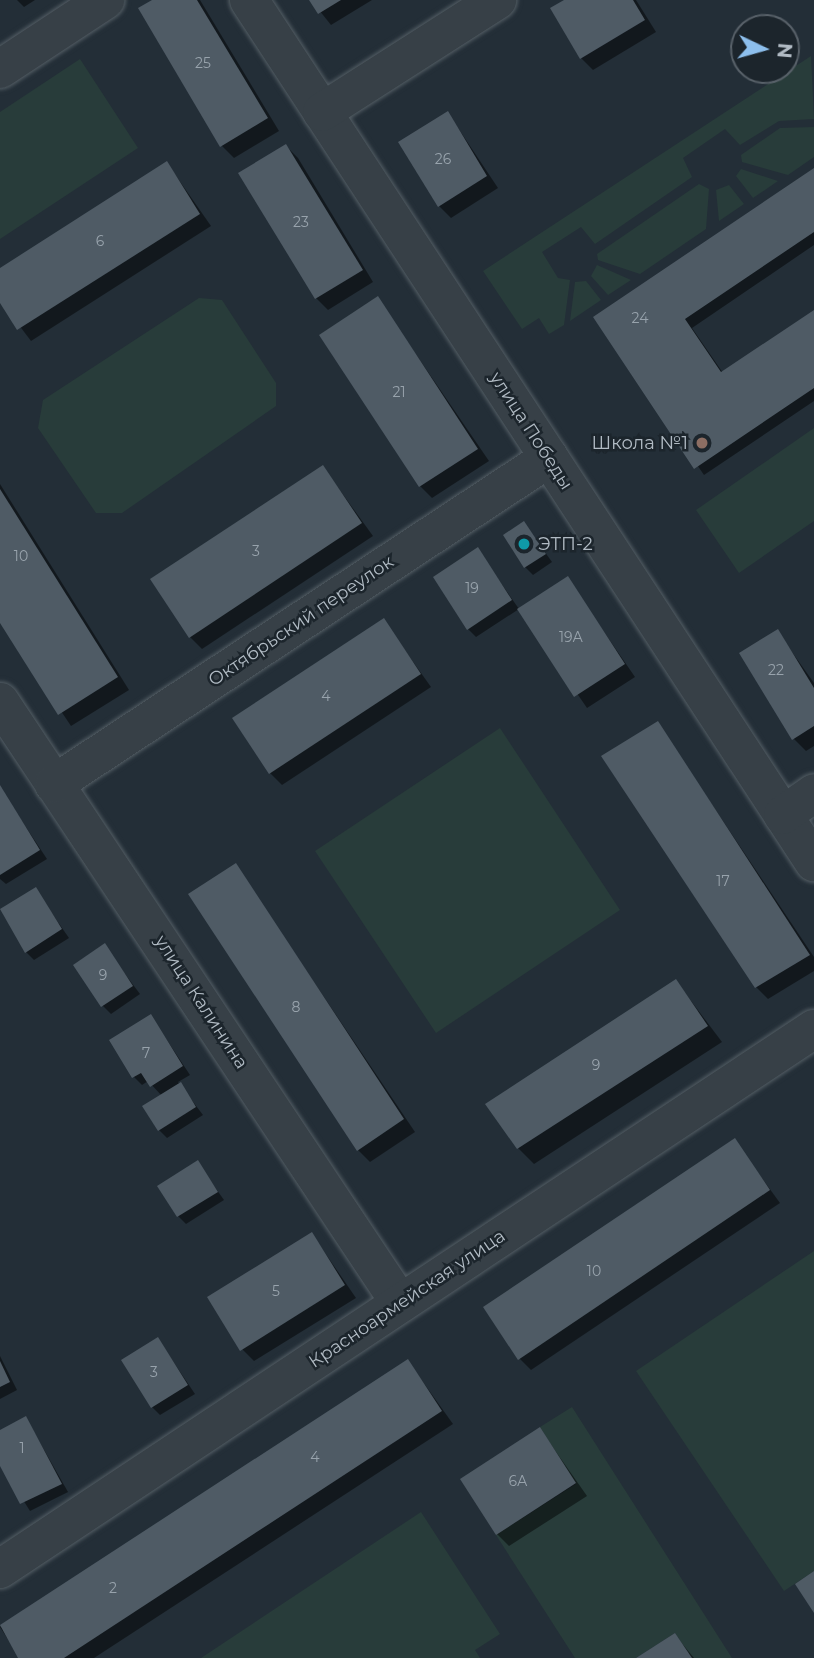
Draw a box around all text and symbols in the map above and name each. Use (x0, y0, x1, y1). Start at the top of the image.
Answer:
north arrow (730, 14, 800, 84)
text: N (772, 42, 797, 59)
house number: 25 (195, 55, 211, 71)
house number: 26 (435, 151, 451, 167)
house number: 23 (293, 214, 309, 230)
house number: 6 (96, 233, 104, 249)
house number: 24 (632, 310, 648, 326)
street label: улица Победы (485, 368, 577, 494)
house number: 21 (392, 384, 406, 400)
place label: Школа №1 (592, 432, 688, 454)
marker: Школа №1 (694, 435, 710, 451)
place label: ЭТП-2 (538, 533, 593, 555)
marker: ЭТП-2 (516, 536, 532, 552)
house number: 3 (252, 543, 260, 559)
house number: 10 (14, 548, 28, 564)
street label: Октябрьский переулок (204, 551, 398, 691)
house number: 19 (465, 580, 479, 596)
house number: 19А (559, 629, 583, 645)
house number: 22 (768, 662, 784, 678)
house number: 4 (321, 688, 331, 704)
house number: 17 (716, 873, 730, 889)
street label: улица Калинина (150, 931, 252, 1073)
house number: 9 (99, 967, 107, 983)
house number: 8 (292, 999, 300, 1015)
house number: 7 (142, 1045, 150, 1061)
house number: 9 (592, 1057, 600, 1073)
street label: Красноармейская улица (305, 1225, 509, 1373)
house number: 10 (587, 1263, 601, 1279)
house number: 5 (272, 1283, 280, 1299)
house number: 3 (150, 1364, 158, 1380)
house number: 1 (19, 1440, 25, 1456)
house number: 4 (310, 1449, 320, 1465)
house number: 6А (508, 1473, 528, 1489)
house number: 2 (109, 1580, 117, 1596)

